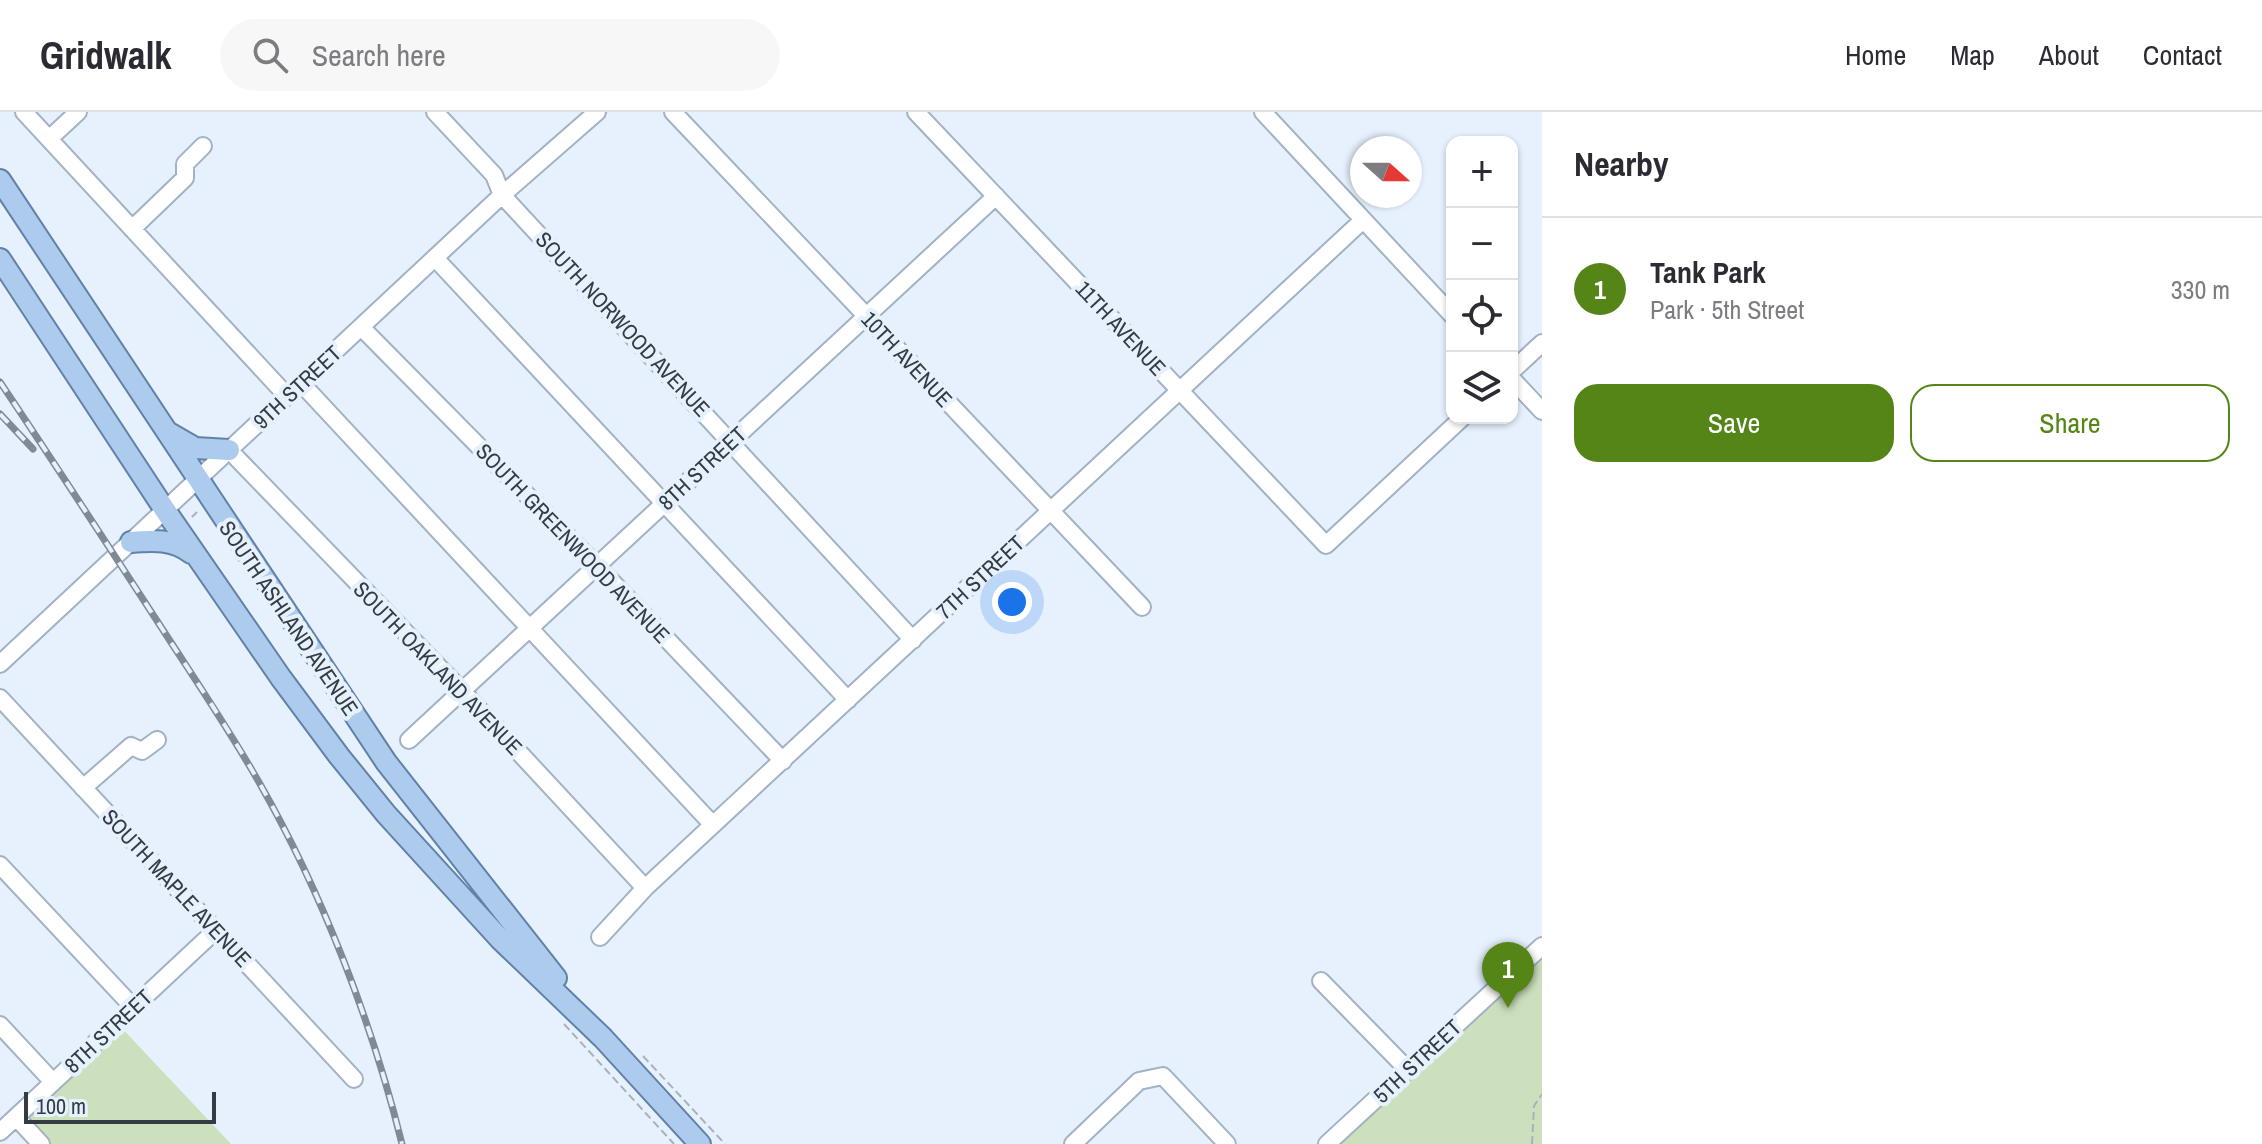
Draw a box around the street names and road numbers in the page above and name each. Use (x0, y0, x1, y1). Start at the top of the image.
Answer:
street label: SOUTH NORWOOD AVENUE (529, 225, 717, 423)
street label: 11TH AVENUE (1069, 274, 1173, 382)
street label: 10TH AVENUE (855, 305, 959, 413)
street label: 9TH STREET (246, 338, 348, 436)
street label: 8TH STREET (651, 419, 753, 517)
street label: SOUTH GREENWOOD AVENUE (469, 436, 677, 650)
street label: SOUTH ASHLAND AVENUE (212, 515, 366, 721)
street label: 7TH STREET (929, 528, 1031, 626)
street label: SOUTH OAKLAND AVENUE (347, 574, 529, 762)
street label: SOUTH MAPLE AVENUE (96, 802, 258, 974)
street label: 8TH STREET (57, 982, 159, 1080)
street label: 5TH STREET (1366, 1012, 1468, 1110)

